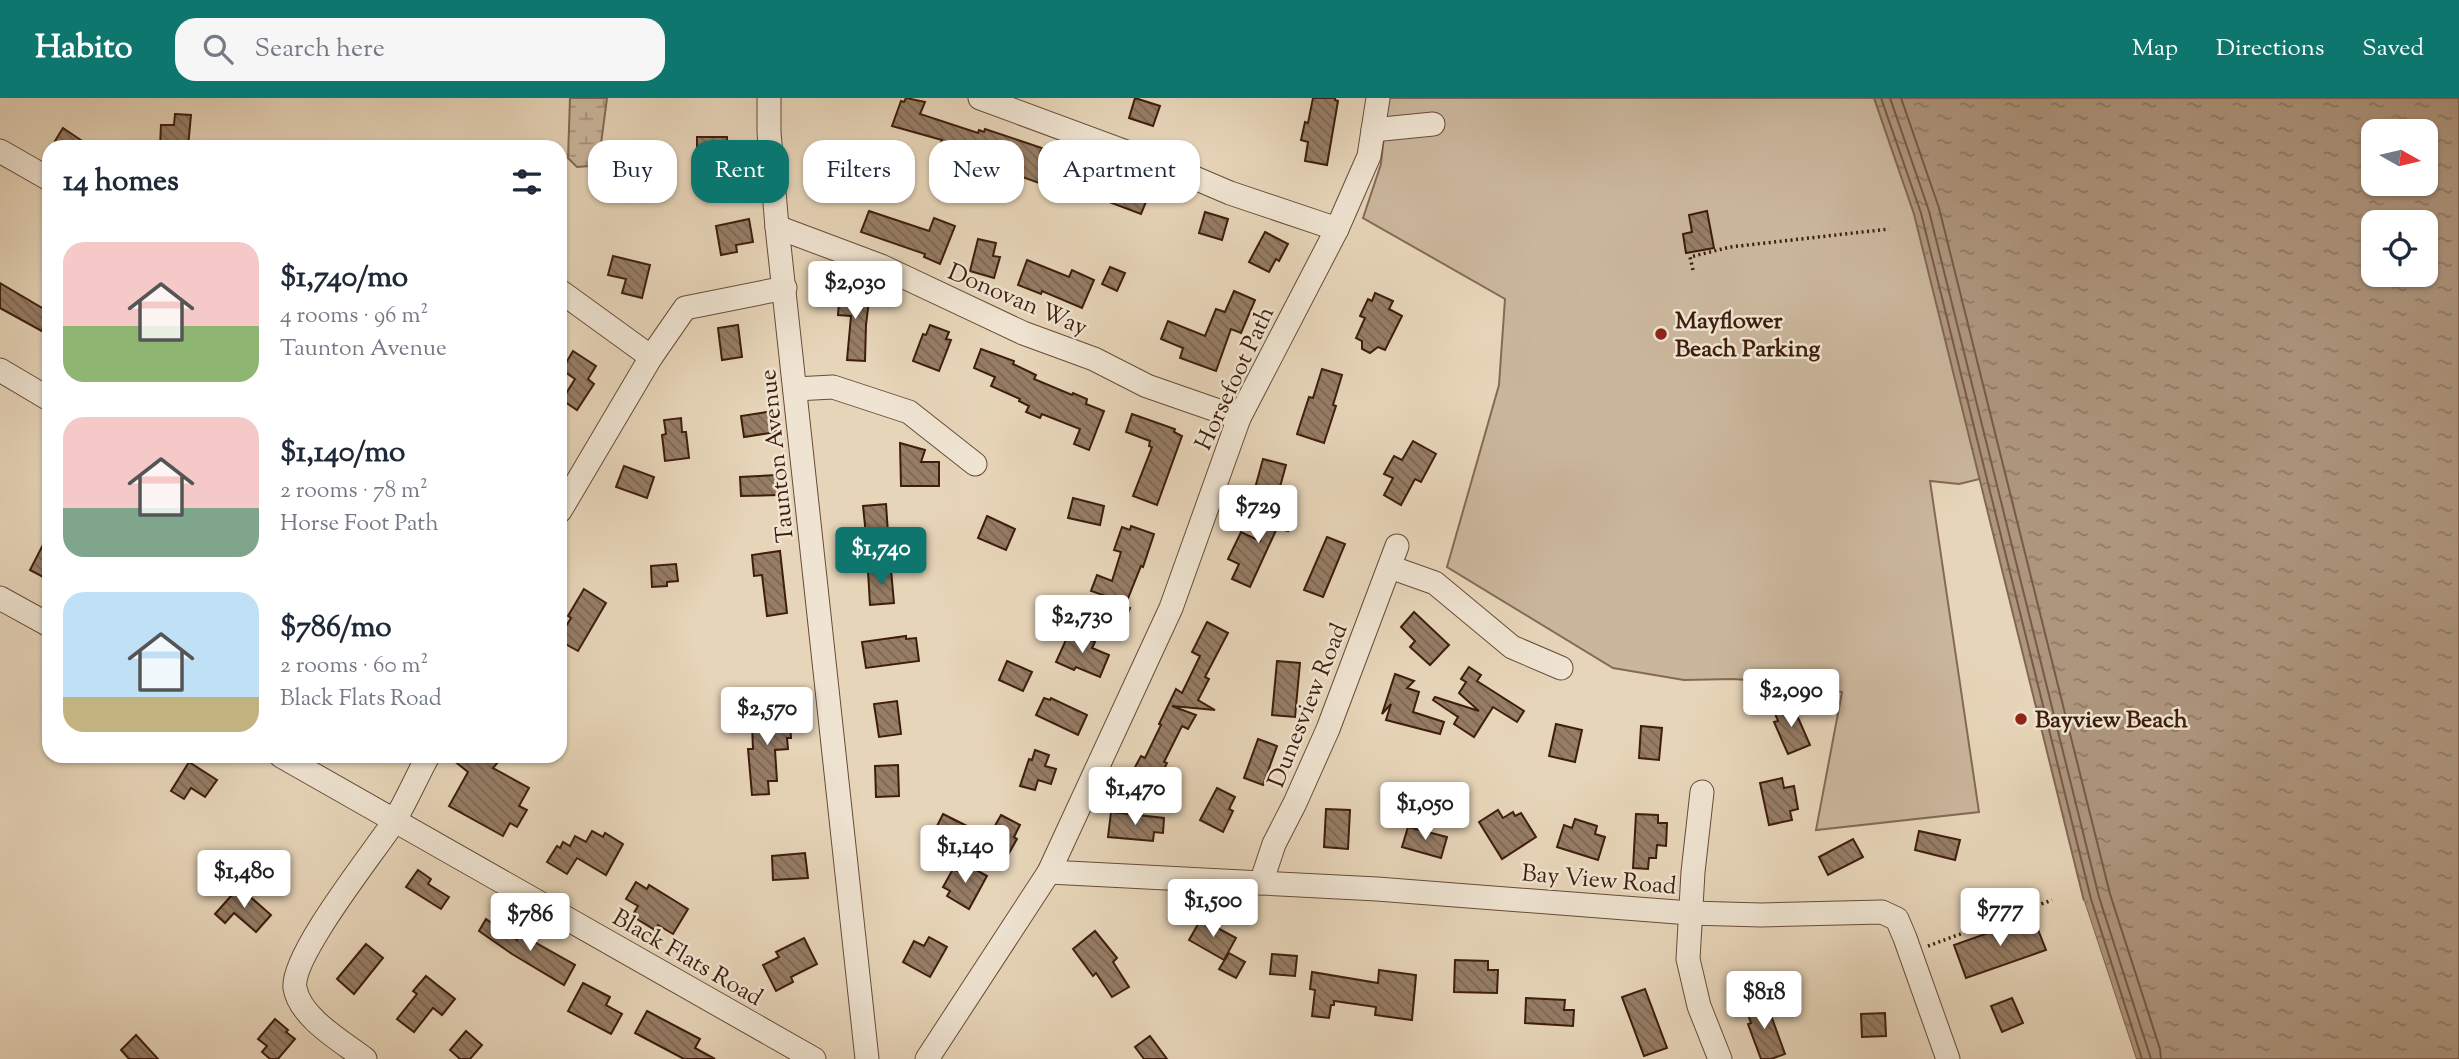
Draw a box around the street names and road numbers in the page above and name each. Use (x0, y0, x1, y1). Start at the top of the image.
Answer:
street label: Donovan Way (942, 256, 1093, 346)
street label: Horsefoot Path (1188, 301, 1284, 456)
street label: Taunton Avenue (752, 367, 804, 544)
street label: Dunesview Road (1260, 618, 1357, 793)
street label: Bay View Road (1520, 857, 1678, 905)
street label: Black Flats Road (605, 902, 769, 1016)

